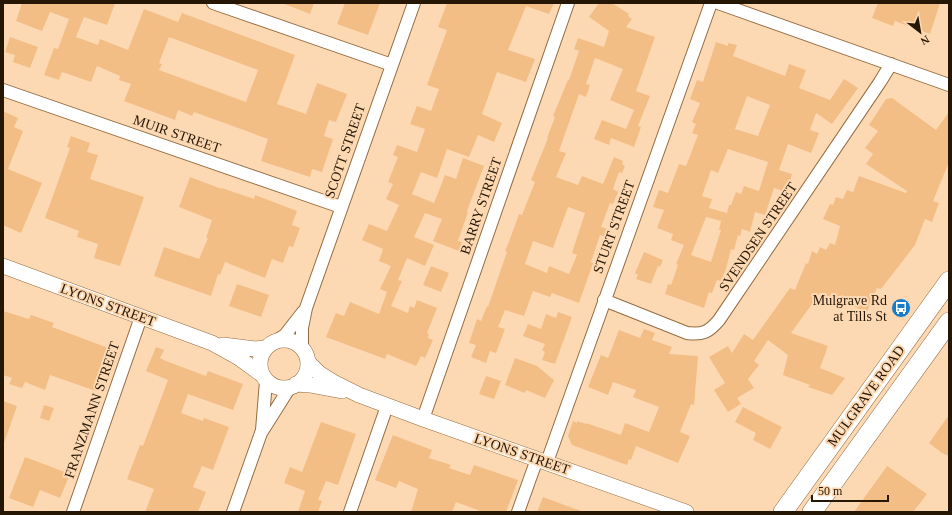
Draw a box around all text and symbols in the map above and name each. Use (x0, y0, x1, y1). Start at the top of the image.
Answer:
north arrow (900, 12, 940, 52)
text: N (919, 33, 932, 48)
street label: SCOTT STREET (322, 101, 368, 200)
street label: MUIR STREET (131, 112, 223, 156)
street label: BARRY STREET (457, 155, 505, 257)
street label: STURT STREET (590, 178, 638, 276)
street label: SVENDSEN STREET (716, 179, 800, 294)
street label: LYONS STREET (58, 281, 158, 329)
place label: Mulgrave Rd at Tills St (813, 293, 887, 324)
bus stop icon: Mulgrave Rd at Tills St (890, 297, 912, 319)
street label: FRANZMANN STREET (62, 339, 123, 480)
street label: MULGRAVE ROAD (824, 343, 908, 449)
street label: LYONS STREET (472, 431, 572, 478)
scale bar (812, 477, 888, 503)
text: 50 m (818, 484, 843, 498)

